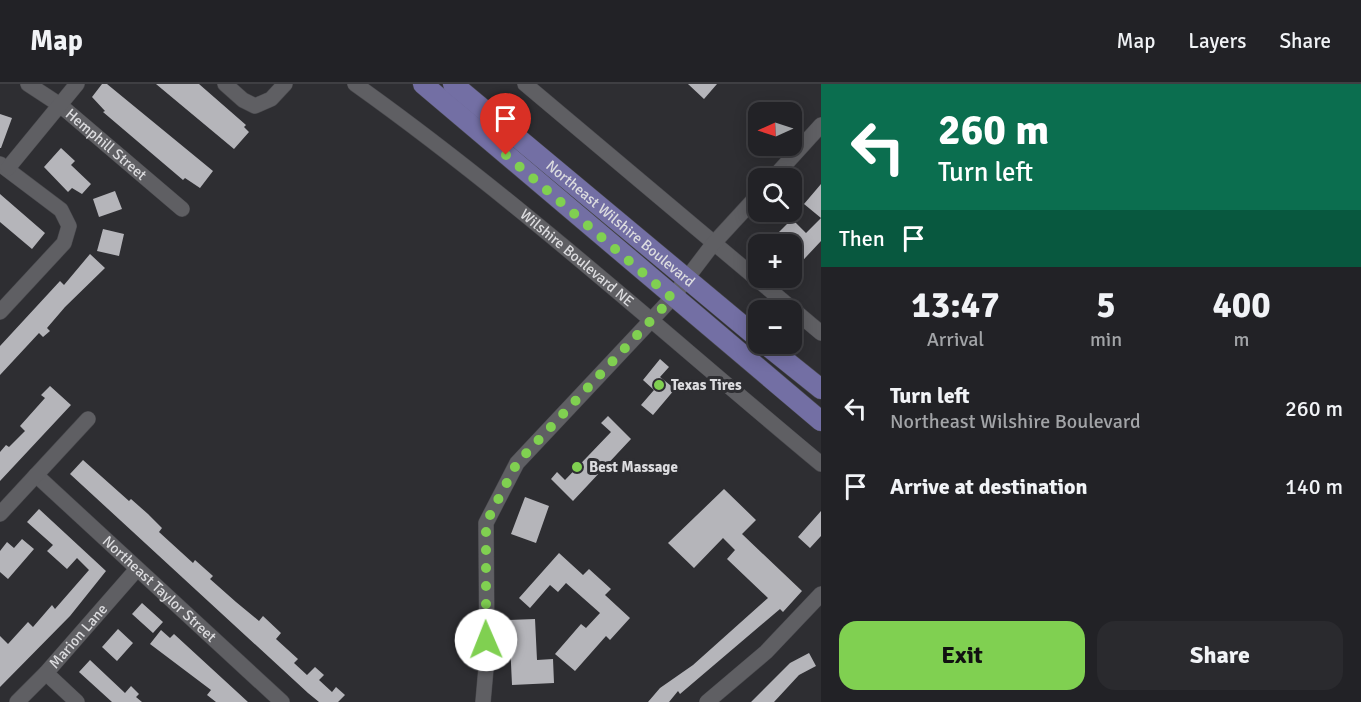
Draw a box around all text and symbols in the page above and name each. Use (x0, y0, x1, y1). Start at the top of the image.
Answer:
text: Map (30, 24, 83, 58)
text: Map (1117, 28, 1155, 54)
text: Layers (1188, 28, 1246, 54)
text: Share (1279, 28, 1331, 54)
pin (480, 93, 531, 155)
icon: arrive (489, 102, 522, 135)
north arrow (748, 102, 802, 156)
map controls (748, 102, 802, 354)
street label: Hemphill Street (62, 105, 150, 184)
text: 260 m (938, 105, 1049, 156)
icon: left (839, 108, 917, 186)
street label: Northeast Wilshire Boulevard (542, 156, 699, 291)
text: Turn left (938, 156, 1033, 189)
button: search (748, 168, 802, 222)
street label: Wilshire Boulevard NE (516, 205, 638, 310)
icon: arrive (897, 222, 930, 255)
text: Then (839, 225, 885, 252)
button: + (748, 234, 802, 288)
text: 13:47 (911, 283, 1000, 328)
text: 5 (1096, 283, 1116, 328)
text: 400 (1212, 283, 1271, 328)
button: − (748, 300, 802, 354)
text: Arrival (927, 327, 984, 352)
text: min (1090, 327, 1122, 352)
text: m (1234, 327, 1250, 352)
place label: Texas Tires (671, 376, 742, 394)
marker: Texas Tires (652, 378, 666, 392)
text: Turn left (890, 382, 970, 409)
icon: left (839, 392, 872, 425)
text: 260 m (1285, 395, 1343, 422)
text: Northeast Wilshire Boulevard (890, 409, 1141, 434)
place label: Best Massage (589, 458, 678, 476)
marker: Best Massage (570, 460, 584, 474)
icon: arrive (839, 470, 872, 503)
text: Arrive at destination (890, 473, 1087, 500)
text: 140 m (1285, 473, 1343, 500)
street label: Northeast Taylor Street (99, 532, 220, 646)
street label: Marion Lane (45, 600, 111, 672)
position arrow (454, 608, 518, 672)
button: Exit (839, 621, 1085, 690)
button: Share (1097, 621, 1343, 690)

